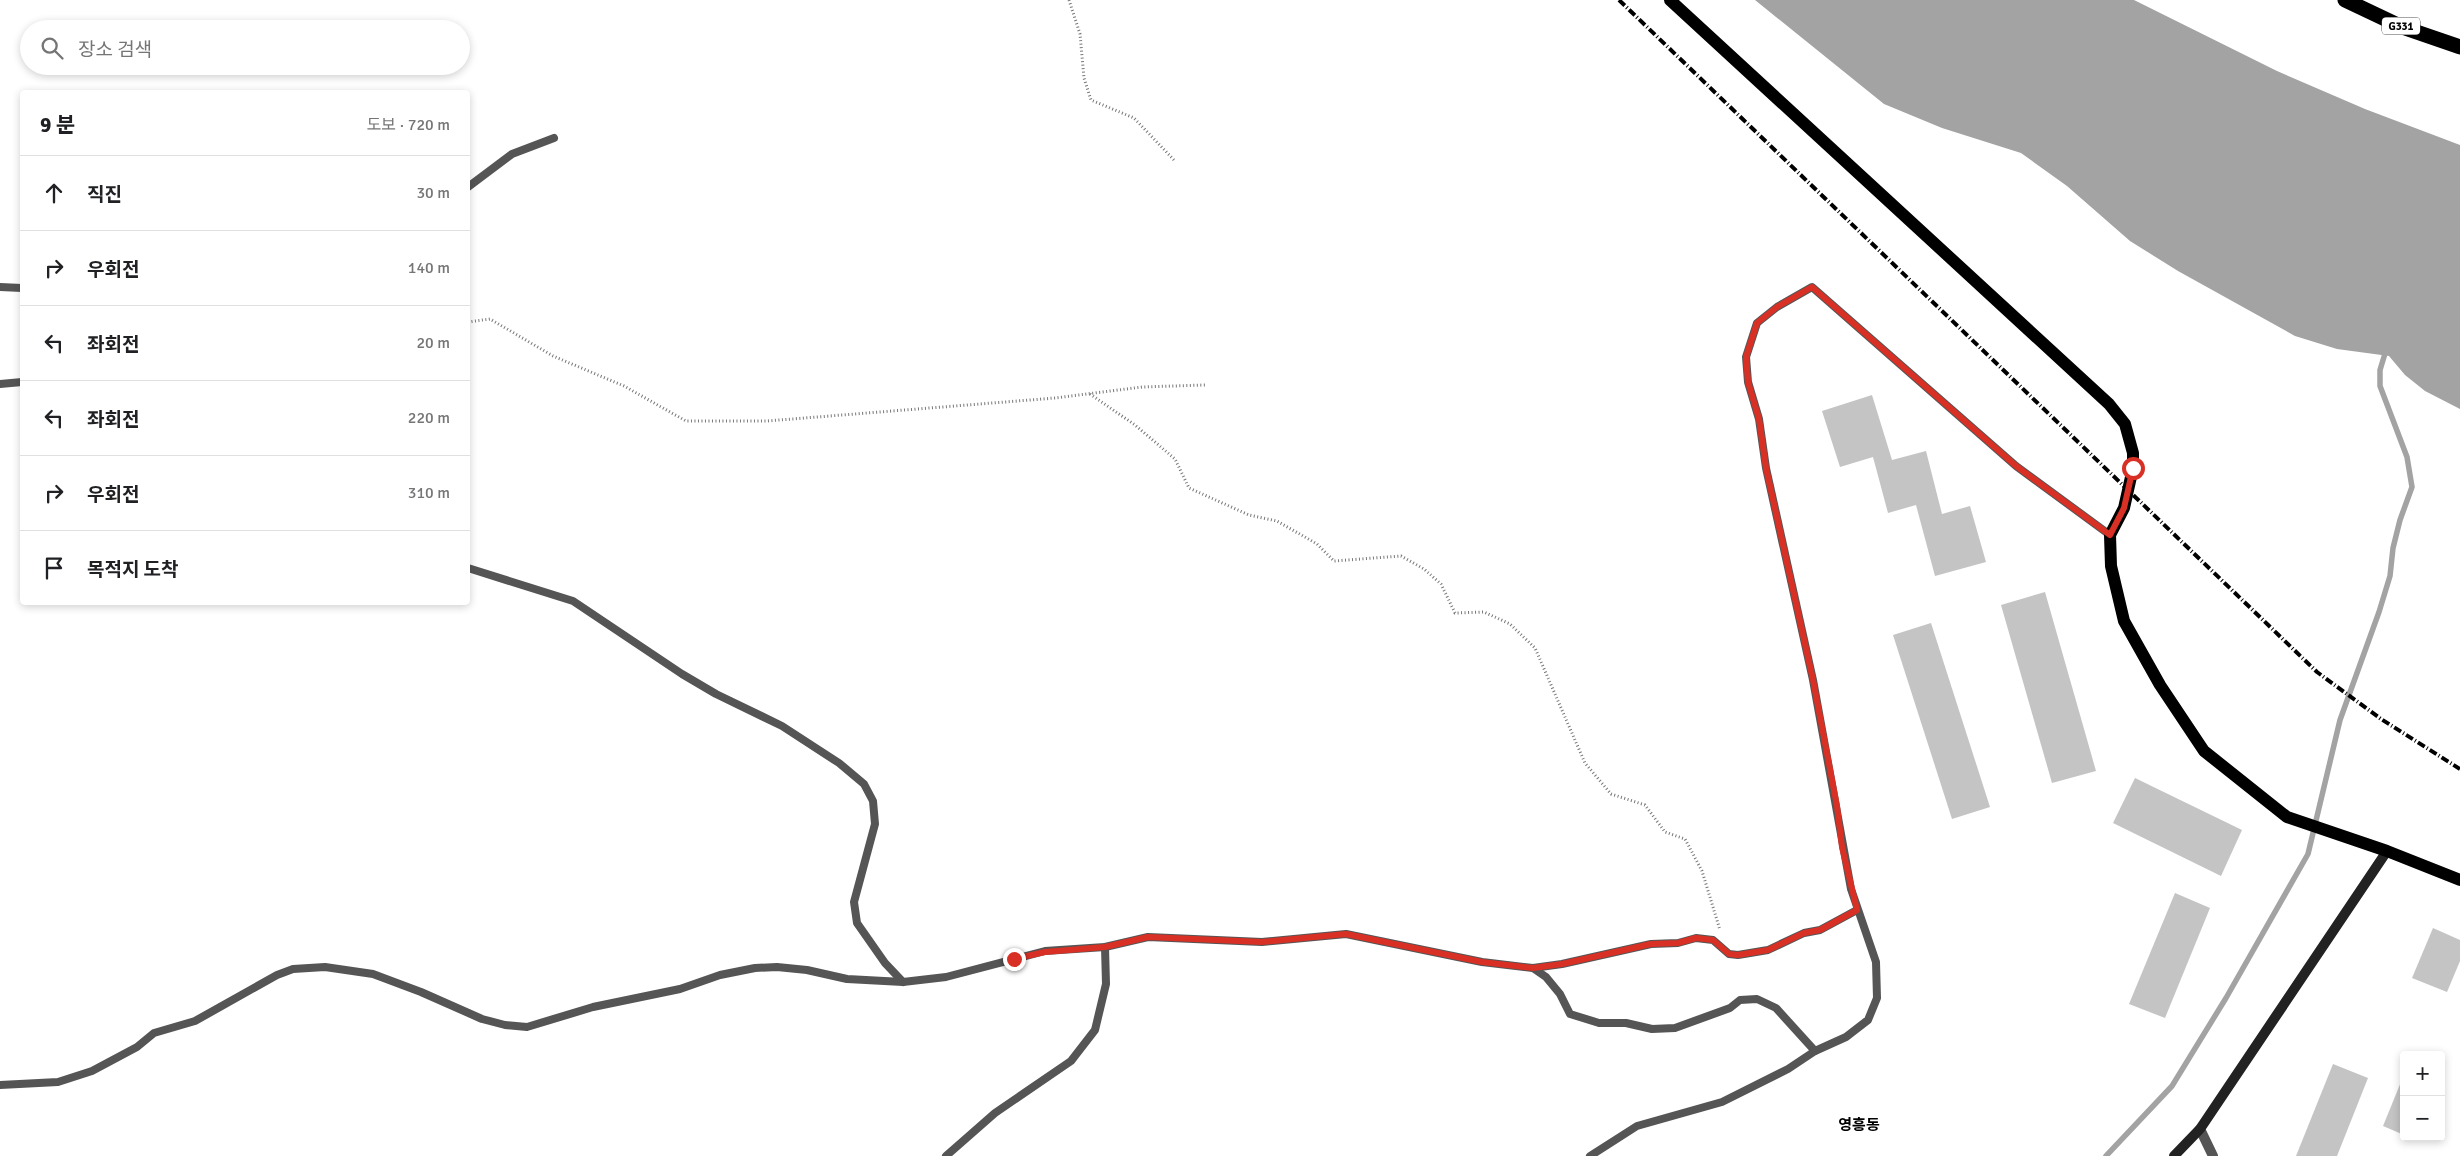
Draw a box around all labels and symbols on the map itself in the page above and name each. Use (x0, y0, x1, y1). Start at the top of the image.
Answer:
road number: G331 (2382, 18, 2420, 34)
route start (2122, 457, 2145, 480)
route end (1003, 948, 1026, 971)
district label: 영흥동 (1838, 1116, 1880, 1134)

